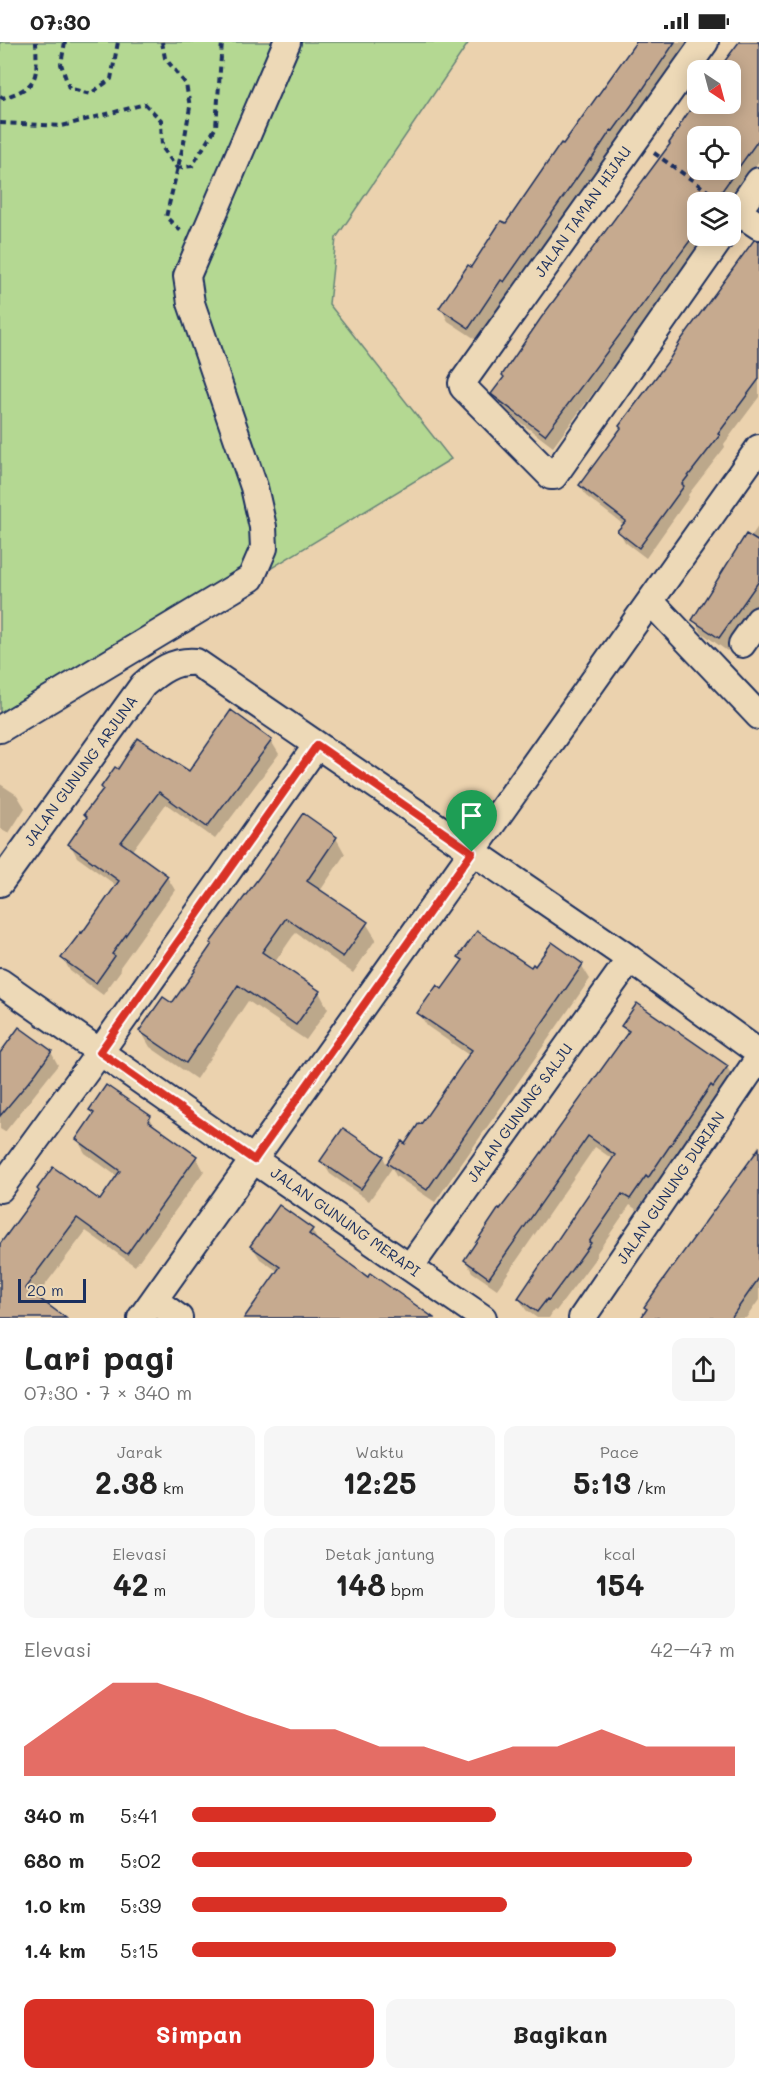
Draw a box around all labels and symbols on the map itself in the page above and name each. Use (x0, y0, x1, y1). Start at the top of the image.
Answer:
north arrow (687, 60, 741, 114)
street label: JALAN TAMAN HIJAU (529, 142, 635, 281)
street label: JALAN GUNUNG ARJUNA (19, 691, 142, 850)
pin (446, 790, 497, 852)
street label: JALAN GUNUNG SALJU (462, 1039, 576, 1186)
street label: JALAN GUNUNG DURIAN (612, 1107, 729, 1268)
street label: JALAN GUNUNG MERAPI (267, 1162, 425, 1281)
scale bar (18, 1276, 86, 1304)

